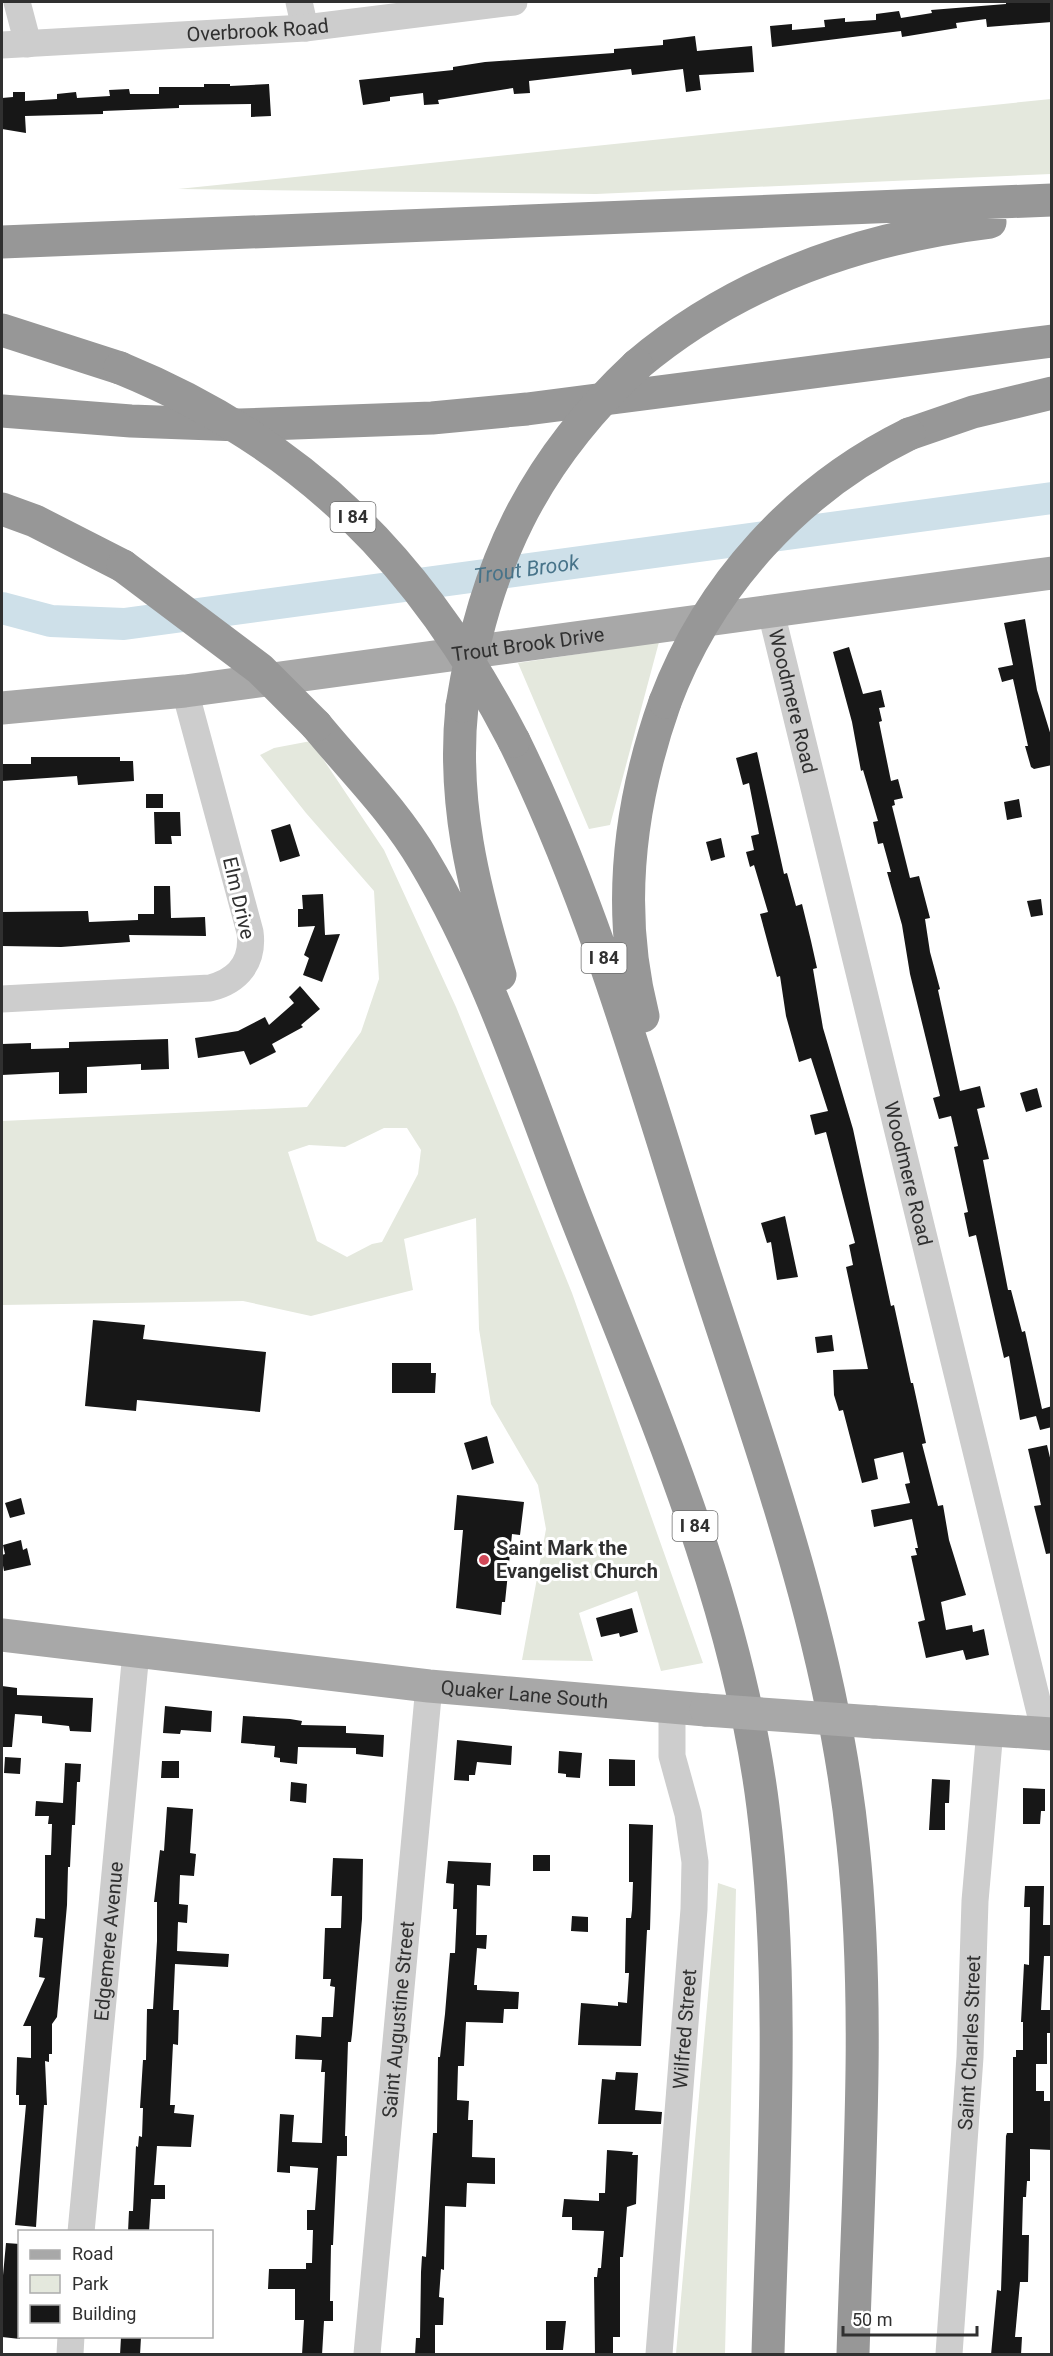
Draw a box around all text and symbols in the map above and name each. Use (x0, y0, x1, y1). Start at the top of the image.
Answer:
street label: Overbrook Road (186, 13, 330, 47)
road number: I 84 (330, 502, 376, 532)
water label: Trout Brook (473, 550, 581, 588)
street label: Trout Brook Drive (450, 622, 606, 667)
street label: Woodmere Road (764, 627, 822, 776)
street label: Elm Drive (218, 855, 260, 941)
road number: I 84 (582, 943, 626, 973)
street label: Woodmere Road (879, 1099, 937, 1248)
road number: I 84 (672, 1511, 718, 1541)
place label: Saint Mark the Evangelist Church (496, 1536, 658, 1583)
marker: Saint Mark the Evangelist Church (477, 1553, 491, 1567)
street label: Quaker Lane South (440, 1675, 609, 1713)
street label: Edgemere Avenue (89, 1860, 128, 2022)
street label: Saint Augustine Street (377, 1920, 419, 2119)
street label: Saint Charles Street (953, 1955, 985, 2131)
street label: Wilfred Street (668, 1968, 701, 2090)
legend (18, 2230, 213, 2338)
text: Road (72, 2243, 113, 2264)
text: Park (72, 2273, 109, 2294)
scale bar (843, 2299, 976, 2337)
text: Building (72, 2303, 136, 2324)
text: 50 m (852, 2309, 892, 2330)

